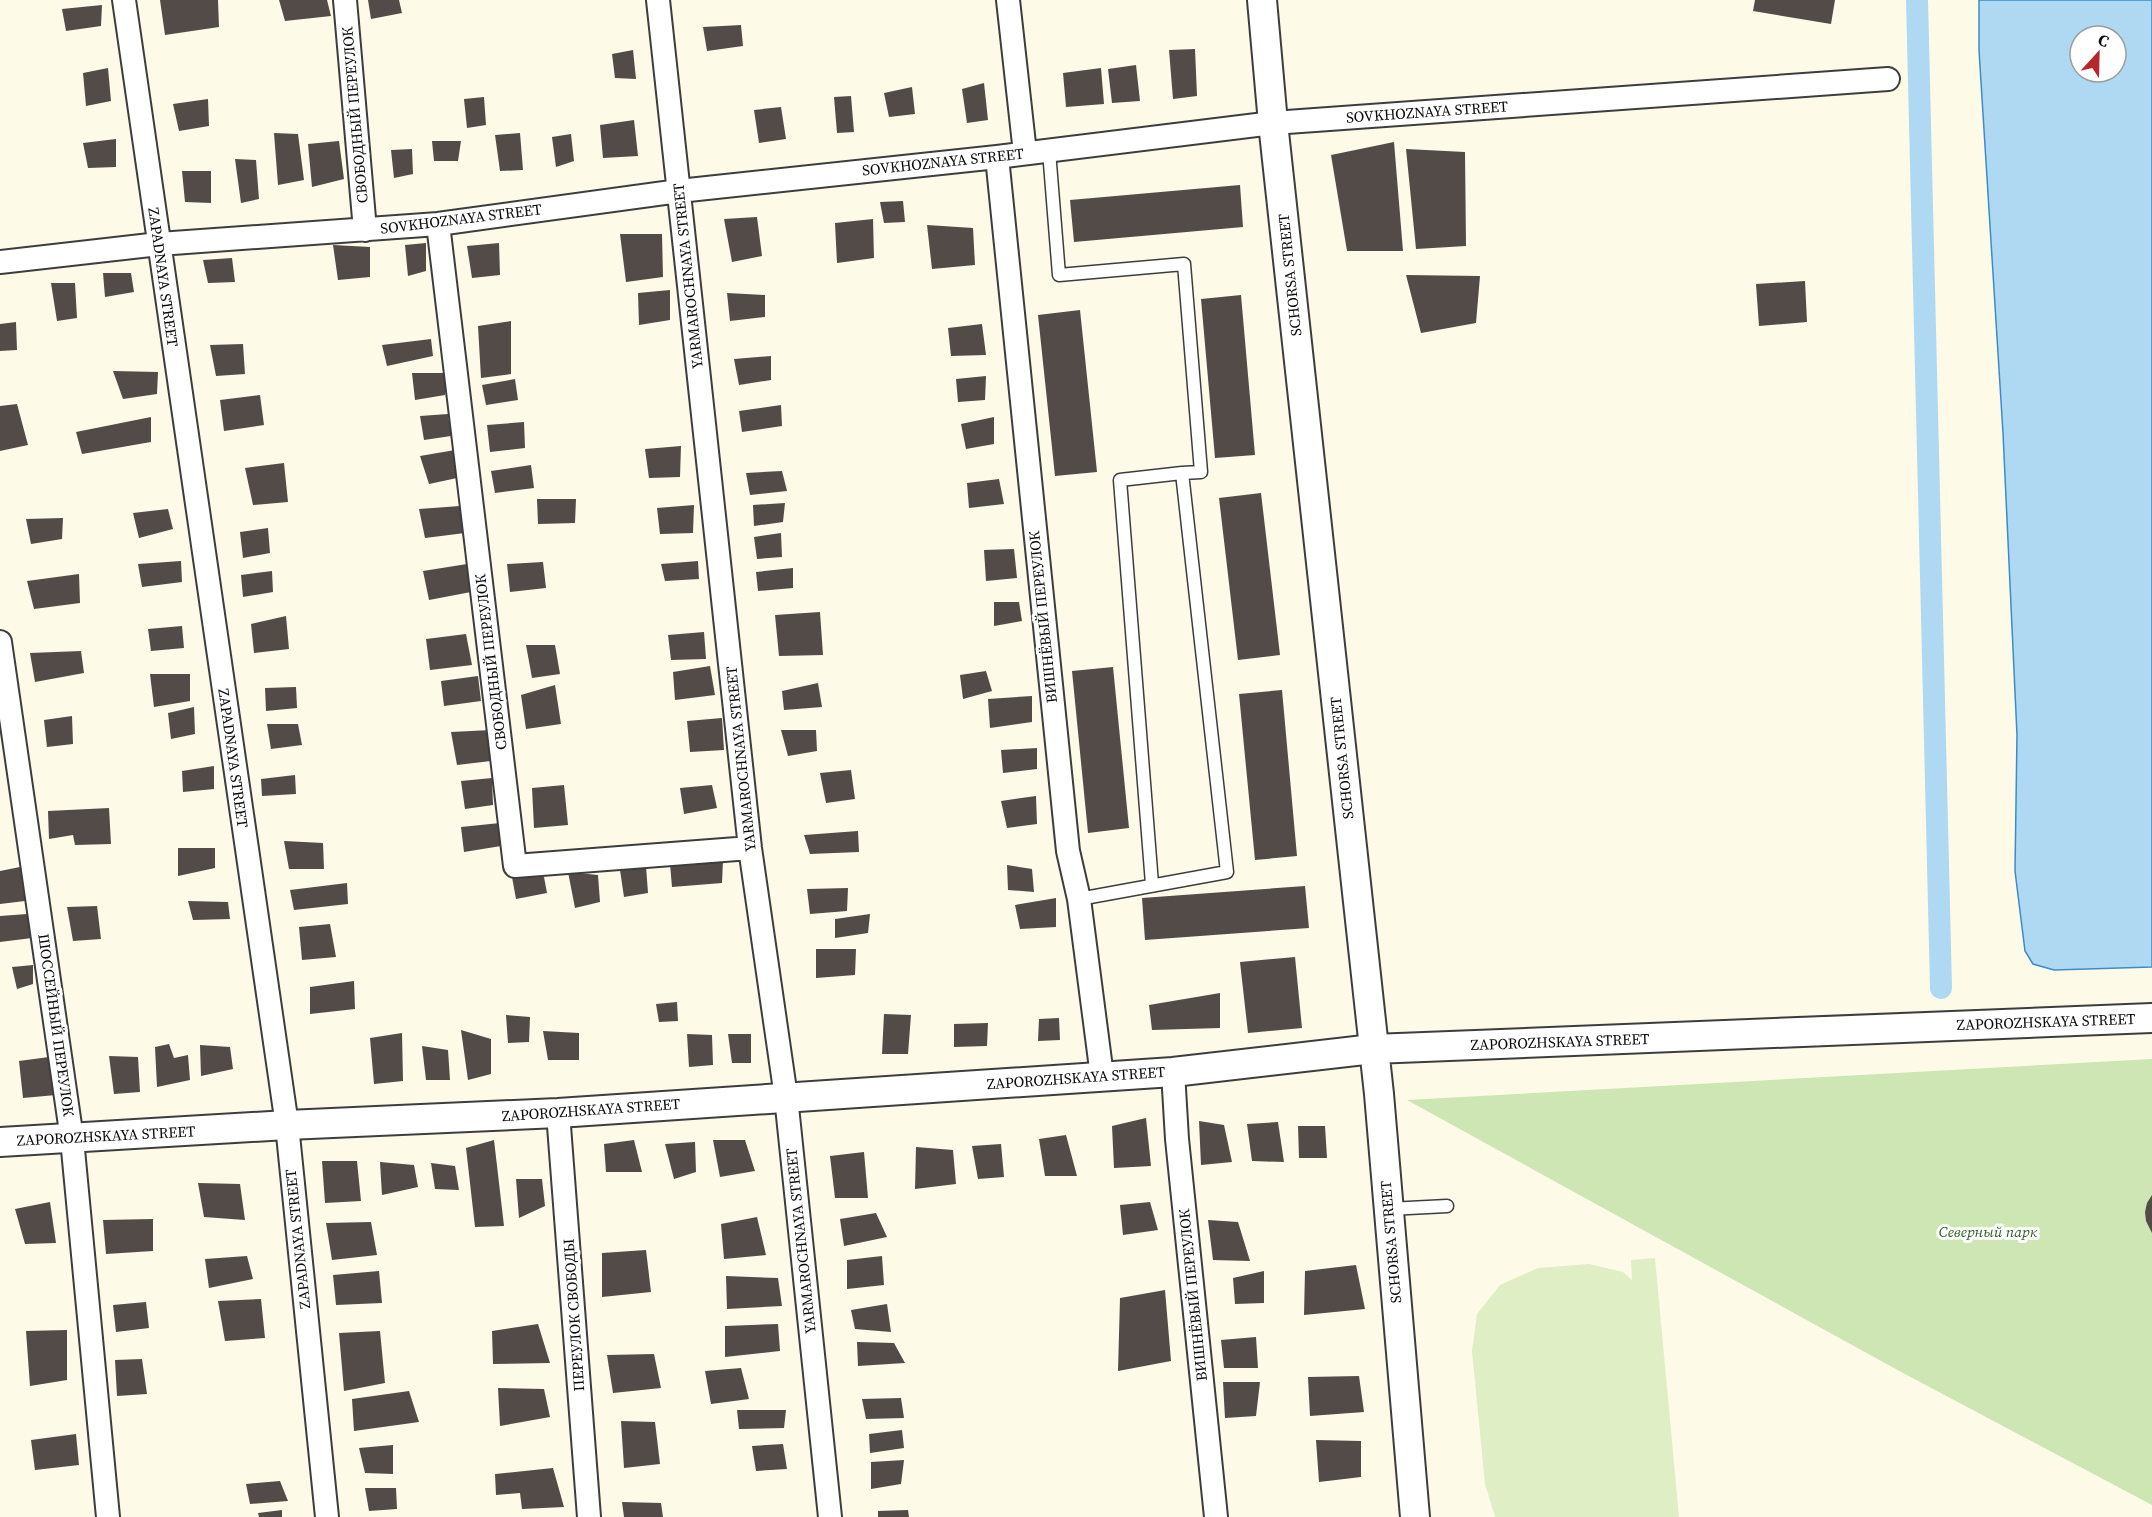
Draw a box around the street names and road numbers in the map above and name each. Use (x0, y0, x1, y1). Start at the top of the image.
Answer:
street label: СВОБОДНЫЙ ПЕРЕУЛОК (336, 26, 373, 204)
street label: SOVKHOZNAYA STREET (1345, 95, 1509, 128)
street label: SOVKHOZNAYA STREET (861, 143, 1025, 180)
street label: YARMAROCHNAYA STREET (667, 182, 708, 370)
street label: SOVKHOZNAYA STREET (379, 198, 543, 239)
street label: ZAPADNAYA STREET (143, 206, 184, 348)
street label: SCHORSA STREET (1273, 213, 1306, 337)
street label: ВИШНЁВЫЙ ПЕРЕУЛОК (1023, 530, 1062, 704)
street label: СВОБОДНЫЙ ПЕРЕУЛОК (469, 573, 512, 751)
street label: YARMAROCHNAYA STREET (720, 665, 761, 853)
street label: ZAPADNAYA STREET (213, 687, 254, 829)
street label: SCHORSA STREET (1325, 696, 1358, 820)
street label: ШОССЕЙНЫЙ ПЕРЕУЛОК (33, 932, 80, 1118)
street label: ZAPOROZHSKAYA STREET (1956, 1008, 2136, 1035)
street label: ZAPOROZHSKAYA STREET (1470, 1028, 1650, 1055)
street label: ZAPOROZHSKAYA STREET (986, 1061, 1166, 1094)
street label: ZAPOROZHSKAYA STREET (501, 1093, 681, 1126)
street label: ZAPOROZHSKAYA STREET (16, 1120, 196, 1151)
street label: YARMAROCHNAYA STREET (780, 1147, 821, 1335)
street label: ZAPADNAYA STREET (280, 1168, 315, 1310)
street label: SCHORSA STREET (1375, 1180, 1406, 1304)
street label: ВИШНЁВЫЙ ПЕРЕУЛОК (1173, 1208, 1212, 1382)
street label: ПЕРЕУЛОК СВОБОДЫ (558, 1238, 589, 1392)

